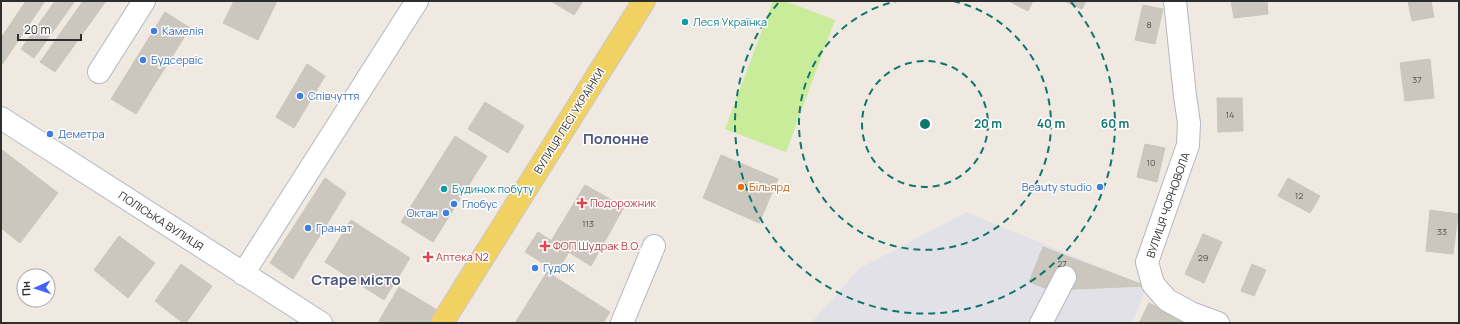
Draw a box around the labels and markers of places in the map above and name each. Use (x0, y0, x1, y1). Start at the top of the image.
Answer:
place label: Леся Українка (693, 14, 767, 29)
marker: Леся Українка (680, 17, 690, 27)
place label: Камелія (162, 23, 204, 38)
marker: Камелія (149, 26, 159, 36)
place label: Будсервіс (151, 52, 203, 67)
marker: Будсервіс (138, 55, 148, 65)
place label: Співчуття (308, 88, 359, 103)
marker: Співчуття (295, 91, 305, 101)
centre of rings (918, 117, 932, 131)
place label: Деметра (58, 126, 105, 141)
marker: Деметра (45, 129, 55, 139)
place label: Більярд (749, 179, 790, 194)
place label: Beauty studio (1022, 179, 1092, 194)
place label: Будинок побуту (452, 181, 534, 196)
marker: Більярд (736, 182, 746, 192)
marker: Beauty studio (1095, 182, 1105, 192)
marker: Будинок побуту (439, 184, 449, 194)
place label: Подорожник (590, 195, 657, 210)
place label: Глобус (462, 196, 498, 211)
marker: Подорожник (577, 198, 587, 208)
marker: Глобус (449, 199, 459, 209)
place label: Октан (407, 205, 438, 220)
marker: Октан (441, 208, 451, 218)
place label: Гранат (316, 220, 353, 235)
marker: Гранат (303, 223, 313, 233)
place label: ФОП Шудрак В.О. (553, 238, 640, 253)
marker: ФОП Шудрак В.О. (540, 241, 550, 251)
place label: Аптека N2 (436, 249, 489, 264)
marker: Аптека N2 (423, 252, 433, 262)
place label: ГудОК (543, 260, 575, 275)
marker: ГудОК (530, 263, 540, 273)

